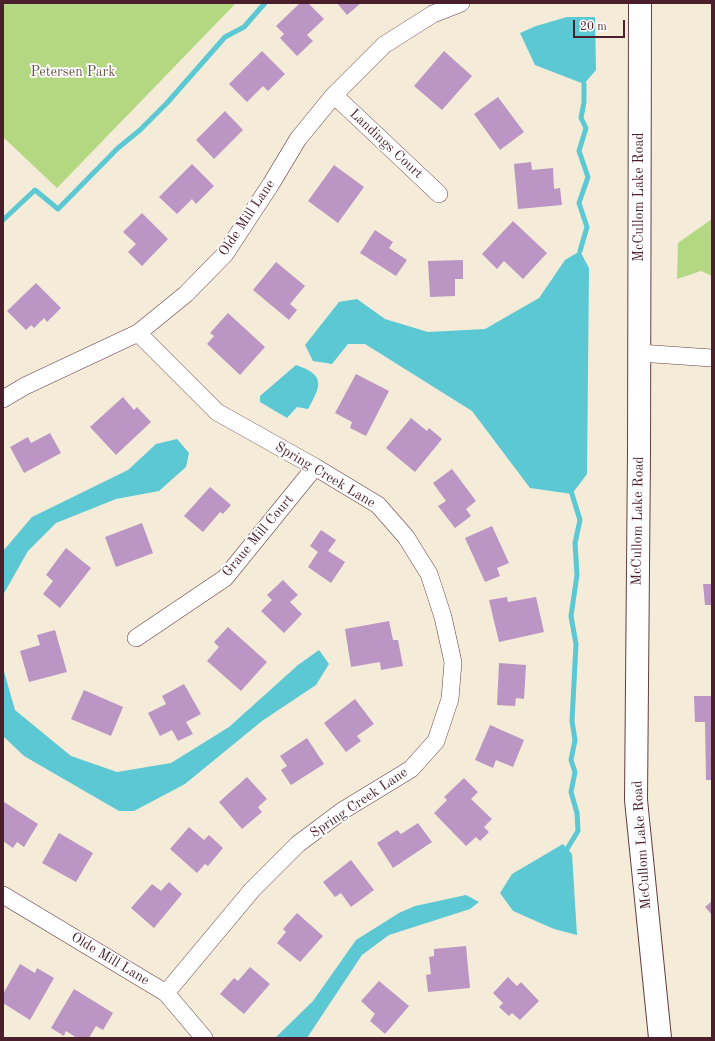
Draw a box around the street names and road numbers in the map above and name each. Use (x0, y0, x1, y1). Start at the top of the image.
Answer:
street label: Landings Court (346, 106, 426, 182)
street label: McCullom Lake Road (631, 132, 647, 262)
street label: Olde Mill Lane (215, 177, 279, 259)
street label: Spring Creek Lane (272, 438, 378, 512)
street label: McCullom Lake Road (628, 456, 648, 586)
street label: Graue Mill Court (219, 492, 297, 580)
street label: Spring Creek Lane (307, 764, 411, 842)
street label: McCullom Lake Road (629, 780, 655, 910)
street label: Olde Mill Lane (68, 929, 152, 989)

